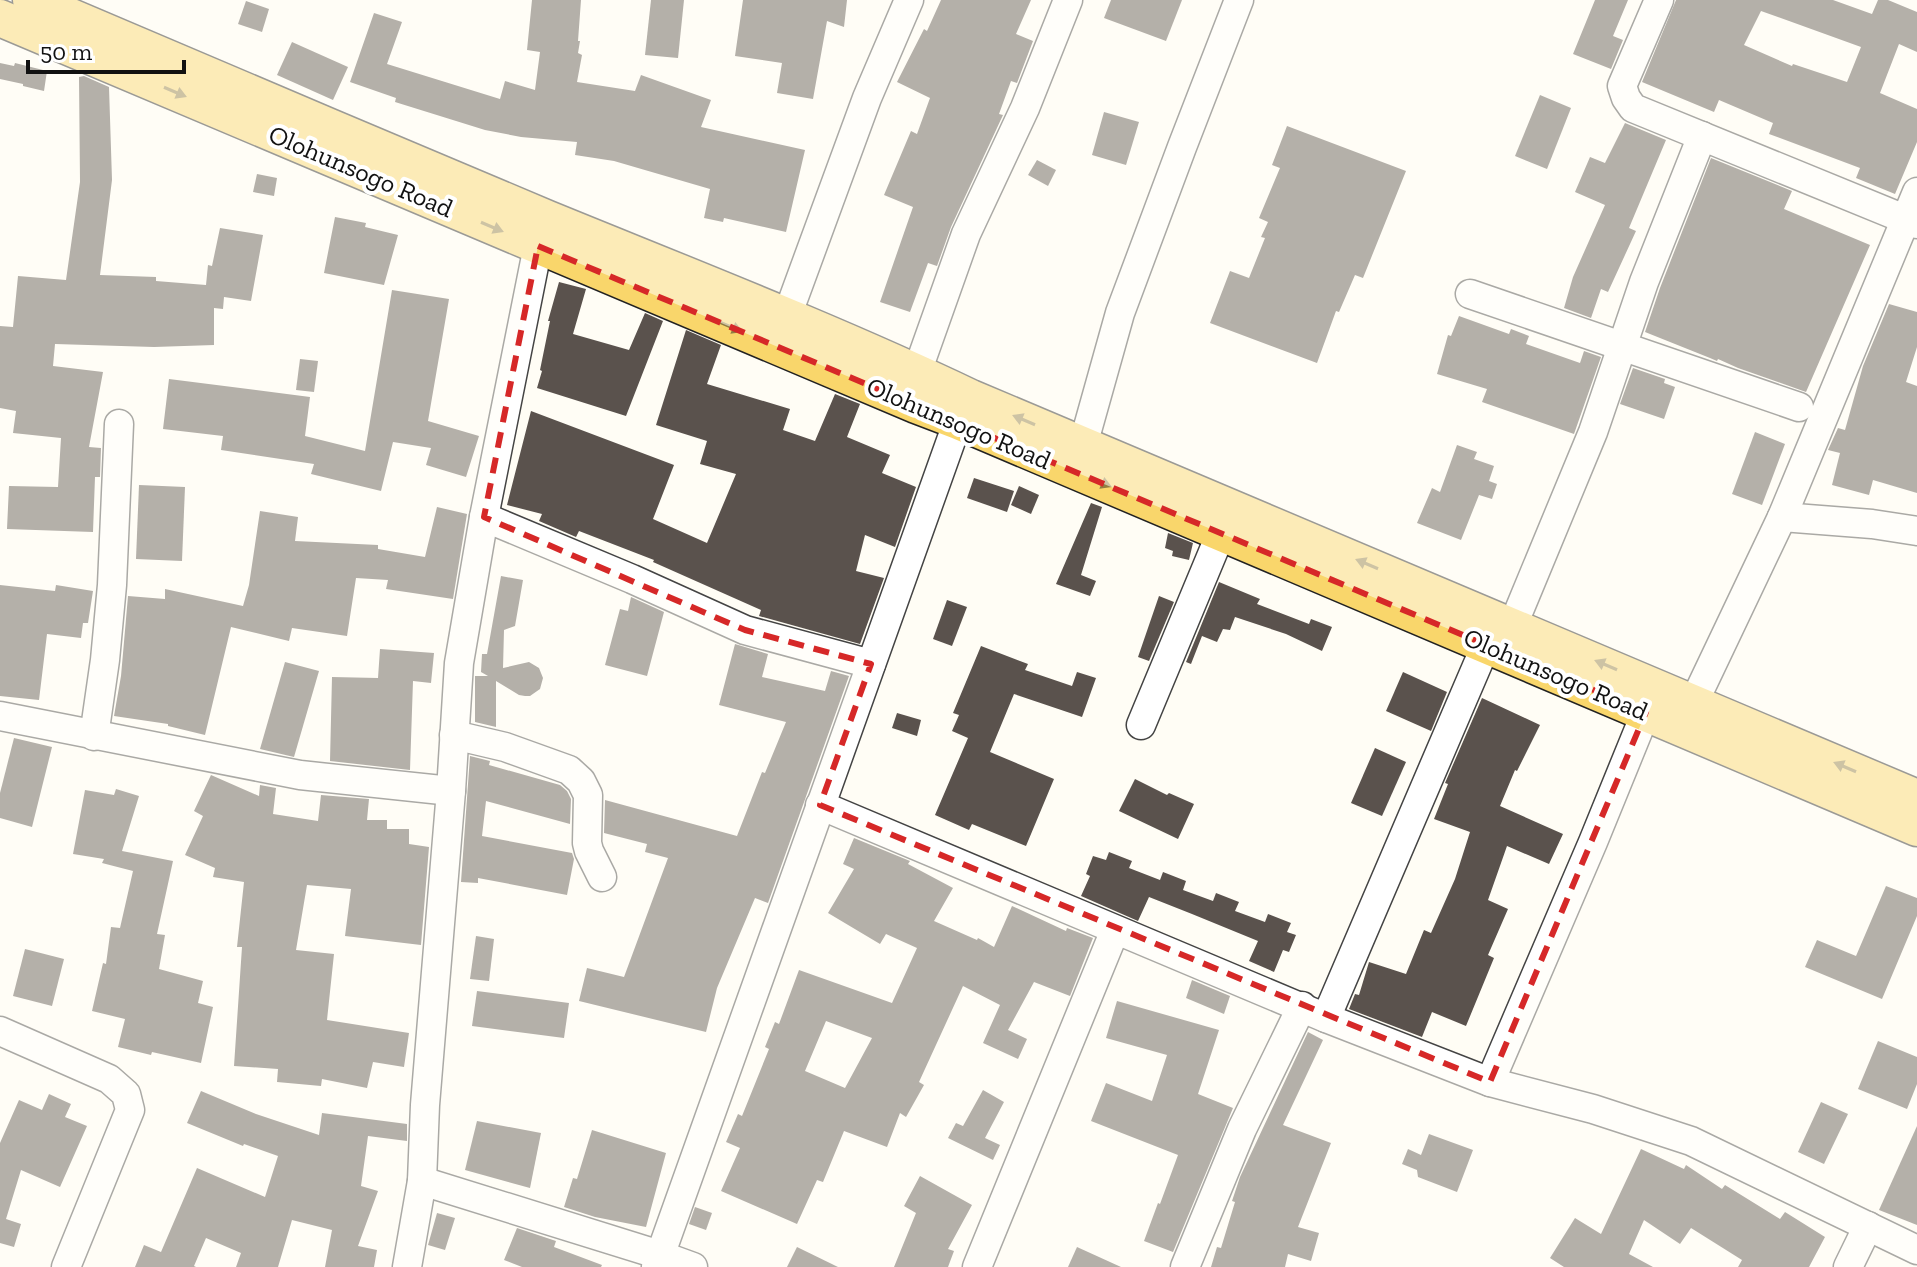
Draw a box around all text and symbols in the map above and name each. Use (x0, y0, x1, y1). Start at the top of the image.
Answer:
scale bar (28, 24, 184, 74)
text: 50 m (40, 37, 93, 66)
one-way arrow (163, 86, 187, 99)
street label: Olohunsogo Road (264, 118, 458, 224)
one-way arrow (480, 220, 503, 233)
one-way arrow (719, 321, 743, 334)
street label: Olohunsogo Road (862, 370, 1056, 476)
one-way arrow (1012, 413, 1035, 426)
one-way arrow (1088, 476, 1112, 489)
one-way arrow (1354, 557, 1378, 570)
street label: Olohunsogo Road (1459, 621, 1653, 727)
one-way arrow (1594, 658, 1618, 671)
one-way arrow (1833, 760, 1857, 773)

